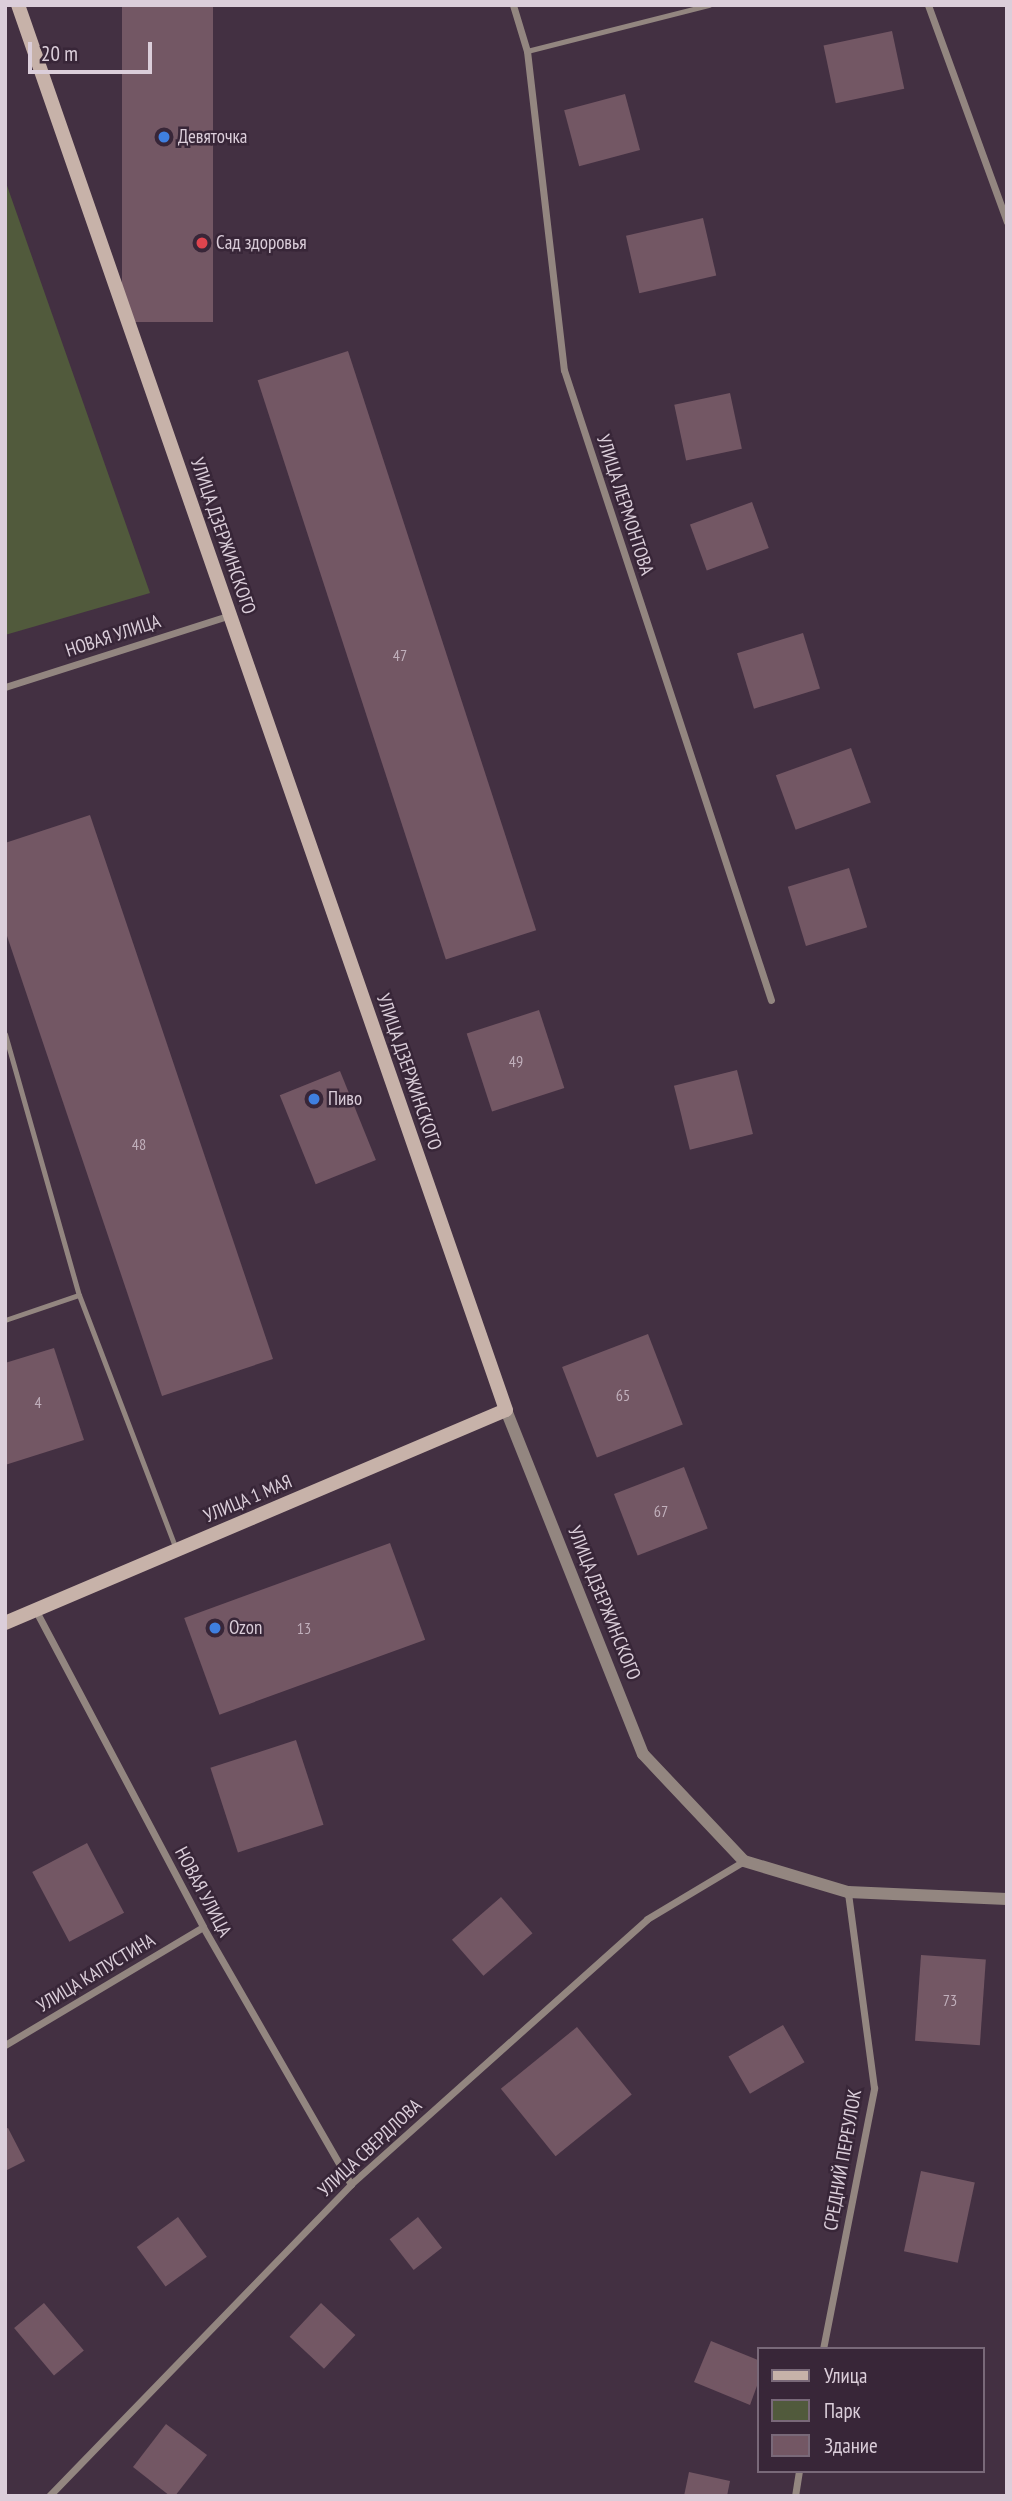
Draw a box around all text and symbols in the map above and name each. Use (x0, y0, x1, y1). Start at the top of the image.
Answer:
scale bar (32, 28, 156, 72)
text: 20 m (41, 40, 78, 67)
place label: Девяточка (178, 126, 247, 148)
marker: Девяточка (156, 129, 172, 145)
place label: Сад здоровья (216, 232, 307, 254)
marker: Сад здоровья (194, 235, 210, 251)
street label: УЛИЦА ЛЕРМОНТОВА (591, 432, 659, 578)
street label: УЛИЦА ДЗЕРЖИНСКОГО (185, 454, 261, 618)
street label: НОВАЯ УЛИЦА (62, 610, 164, 662)
house number: 47 (393, 645, 407, 665)
street label: УЛИЦА ДЗЕРЖИНСКОГО (371, 990, 447, 1154)
house number: 49 (509, 1051, 523, 1071)
place label: Пиво (328, 1088, 362, 1110)
marker: Пиво (306, 1091, 322, 1107)
house number: 48 (132, 1134, 146, 1154)
house number: 65 (616, 1385, 630, 1405)
house number: 4 (34, 1392, 42, 1412)
street label: УЛИЦА 1 МАЯ (200, 1470, 296, 1528)
house number: 67 (654, 1501, 668, 1521)
street label: УЛИЦА ДЗЕРЖИНСКОГО (563, 1522, 645, 1684)
place label: Ozon (229, 1617, 262, 1639)
house number: 13 (297, 1618, 311, 1638)
marker: Ozon (207, 1620, 223, 1636)
street label: НОВАЯ УЛИЦА (170, 1843, 236, 1941)
street label: УЛИЦА КАПУСТИНА (33, 1929, 159, 2017)
house number: 73 (943, 1990, 957, 2010)
street label: СРЕДНИЙ ПЕРЕУЛОК (819, 2088, 867, 2232)
street label: УЛИЦА СВЕРДЛОВА (313, 2094, 427, 2202)
legend (757, 2347, 984, 2473)
text: Улица (824, 2362, 867, 2389)
text: Парк (824, 2397, 861, 2424)
text: Здание (824, 2432, 878, 2459)

